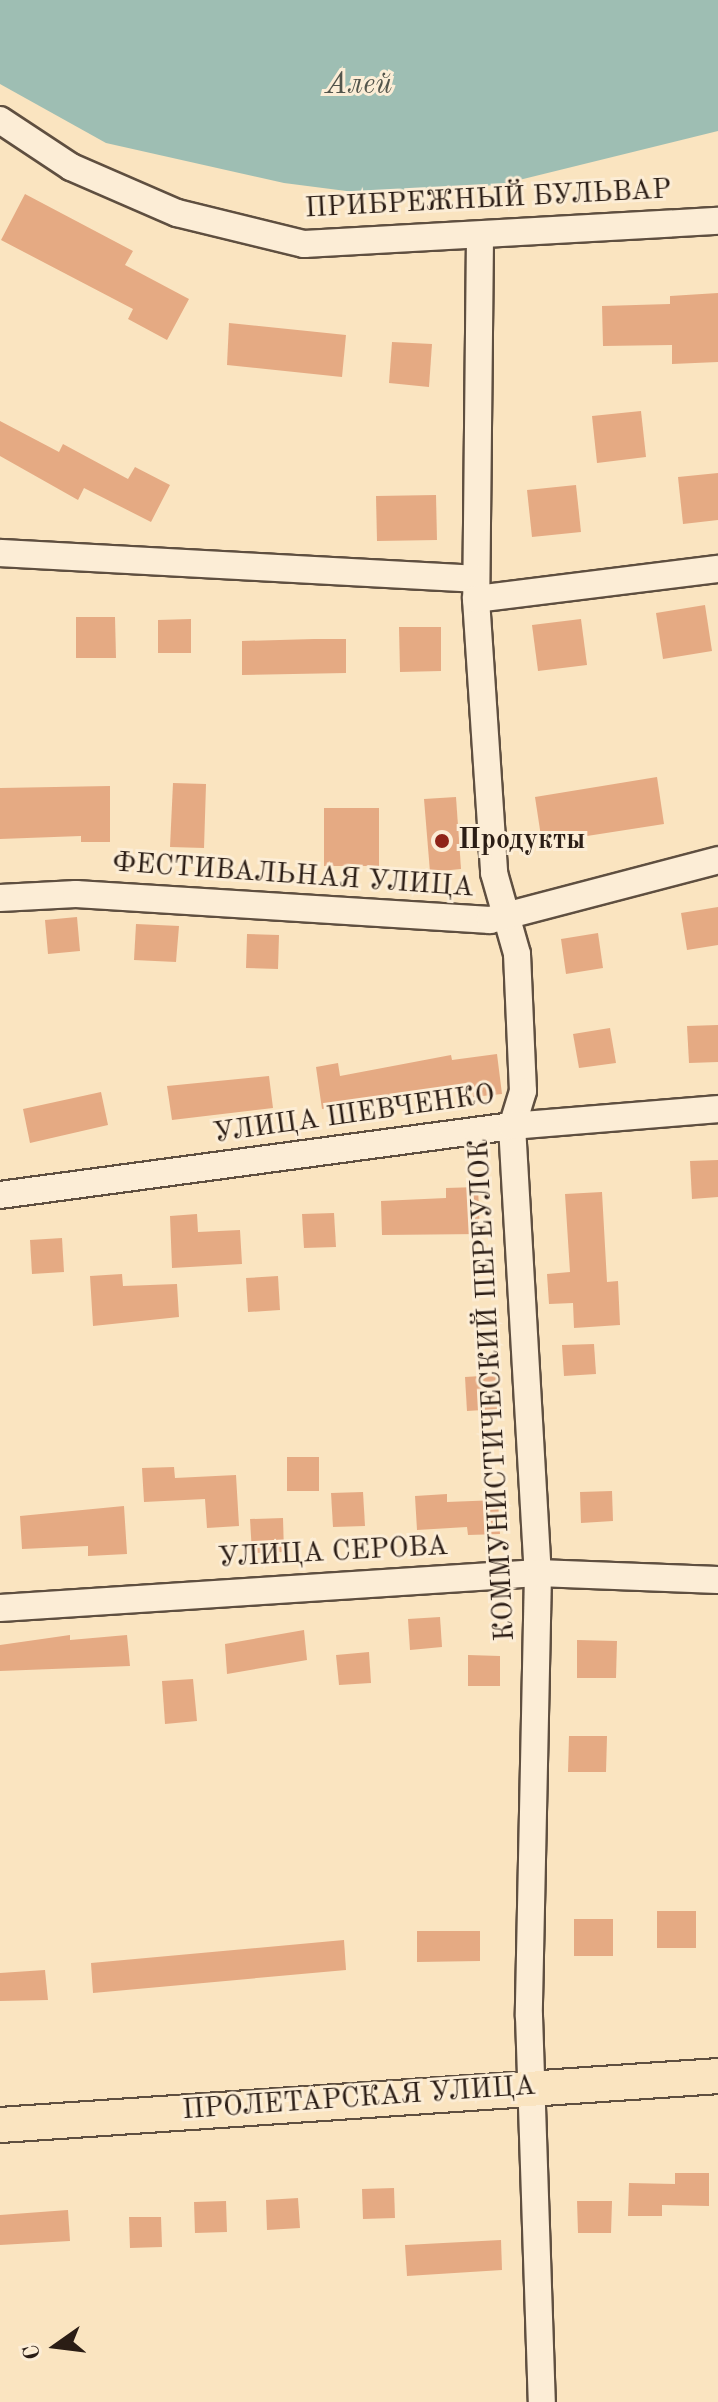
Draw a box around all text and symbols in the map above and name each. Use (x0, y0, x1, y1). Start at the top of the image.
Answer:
water label: Алей (326, 67, 392, 103)
street label: ПРИБРЕЖНЫЙ БУЛЬВАР (304, 174, 672, 226)
place label: Продукты (458, 824, 586, 858)
marker: Продукты (433, 832, 451, 850)
street label: ФЕСТИВАЛЬНАЯ УЛИЦА (111, 847, 475, 905)
street label: УЛИЦА ШЕВЧЕНКО (211, 1079, 497, 1151)
street label: КОММУНИСТИЧЕСКИЙ ПЕРЕУЛОК (463, 1138, 523, 1642)
street label: УЛИЦА СЕРОВА (217, 1530, 449, 1576)
street label: ПРОЛЕТАРСКАЯ УЛИЦА (181, 2070, 537, 2128)
north arrow (16, 2306, 96, 2386)
text: С (20, 2342, 45, 2362)

